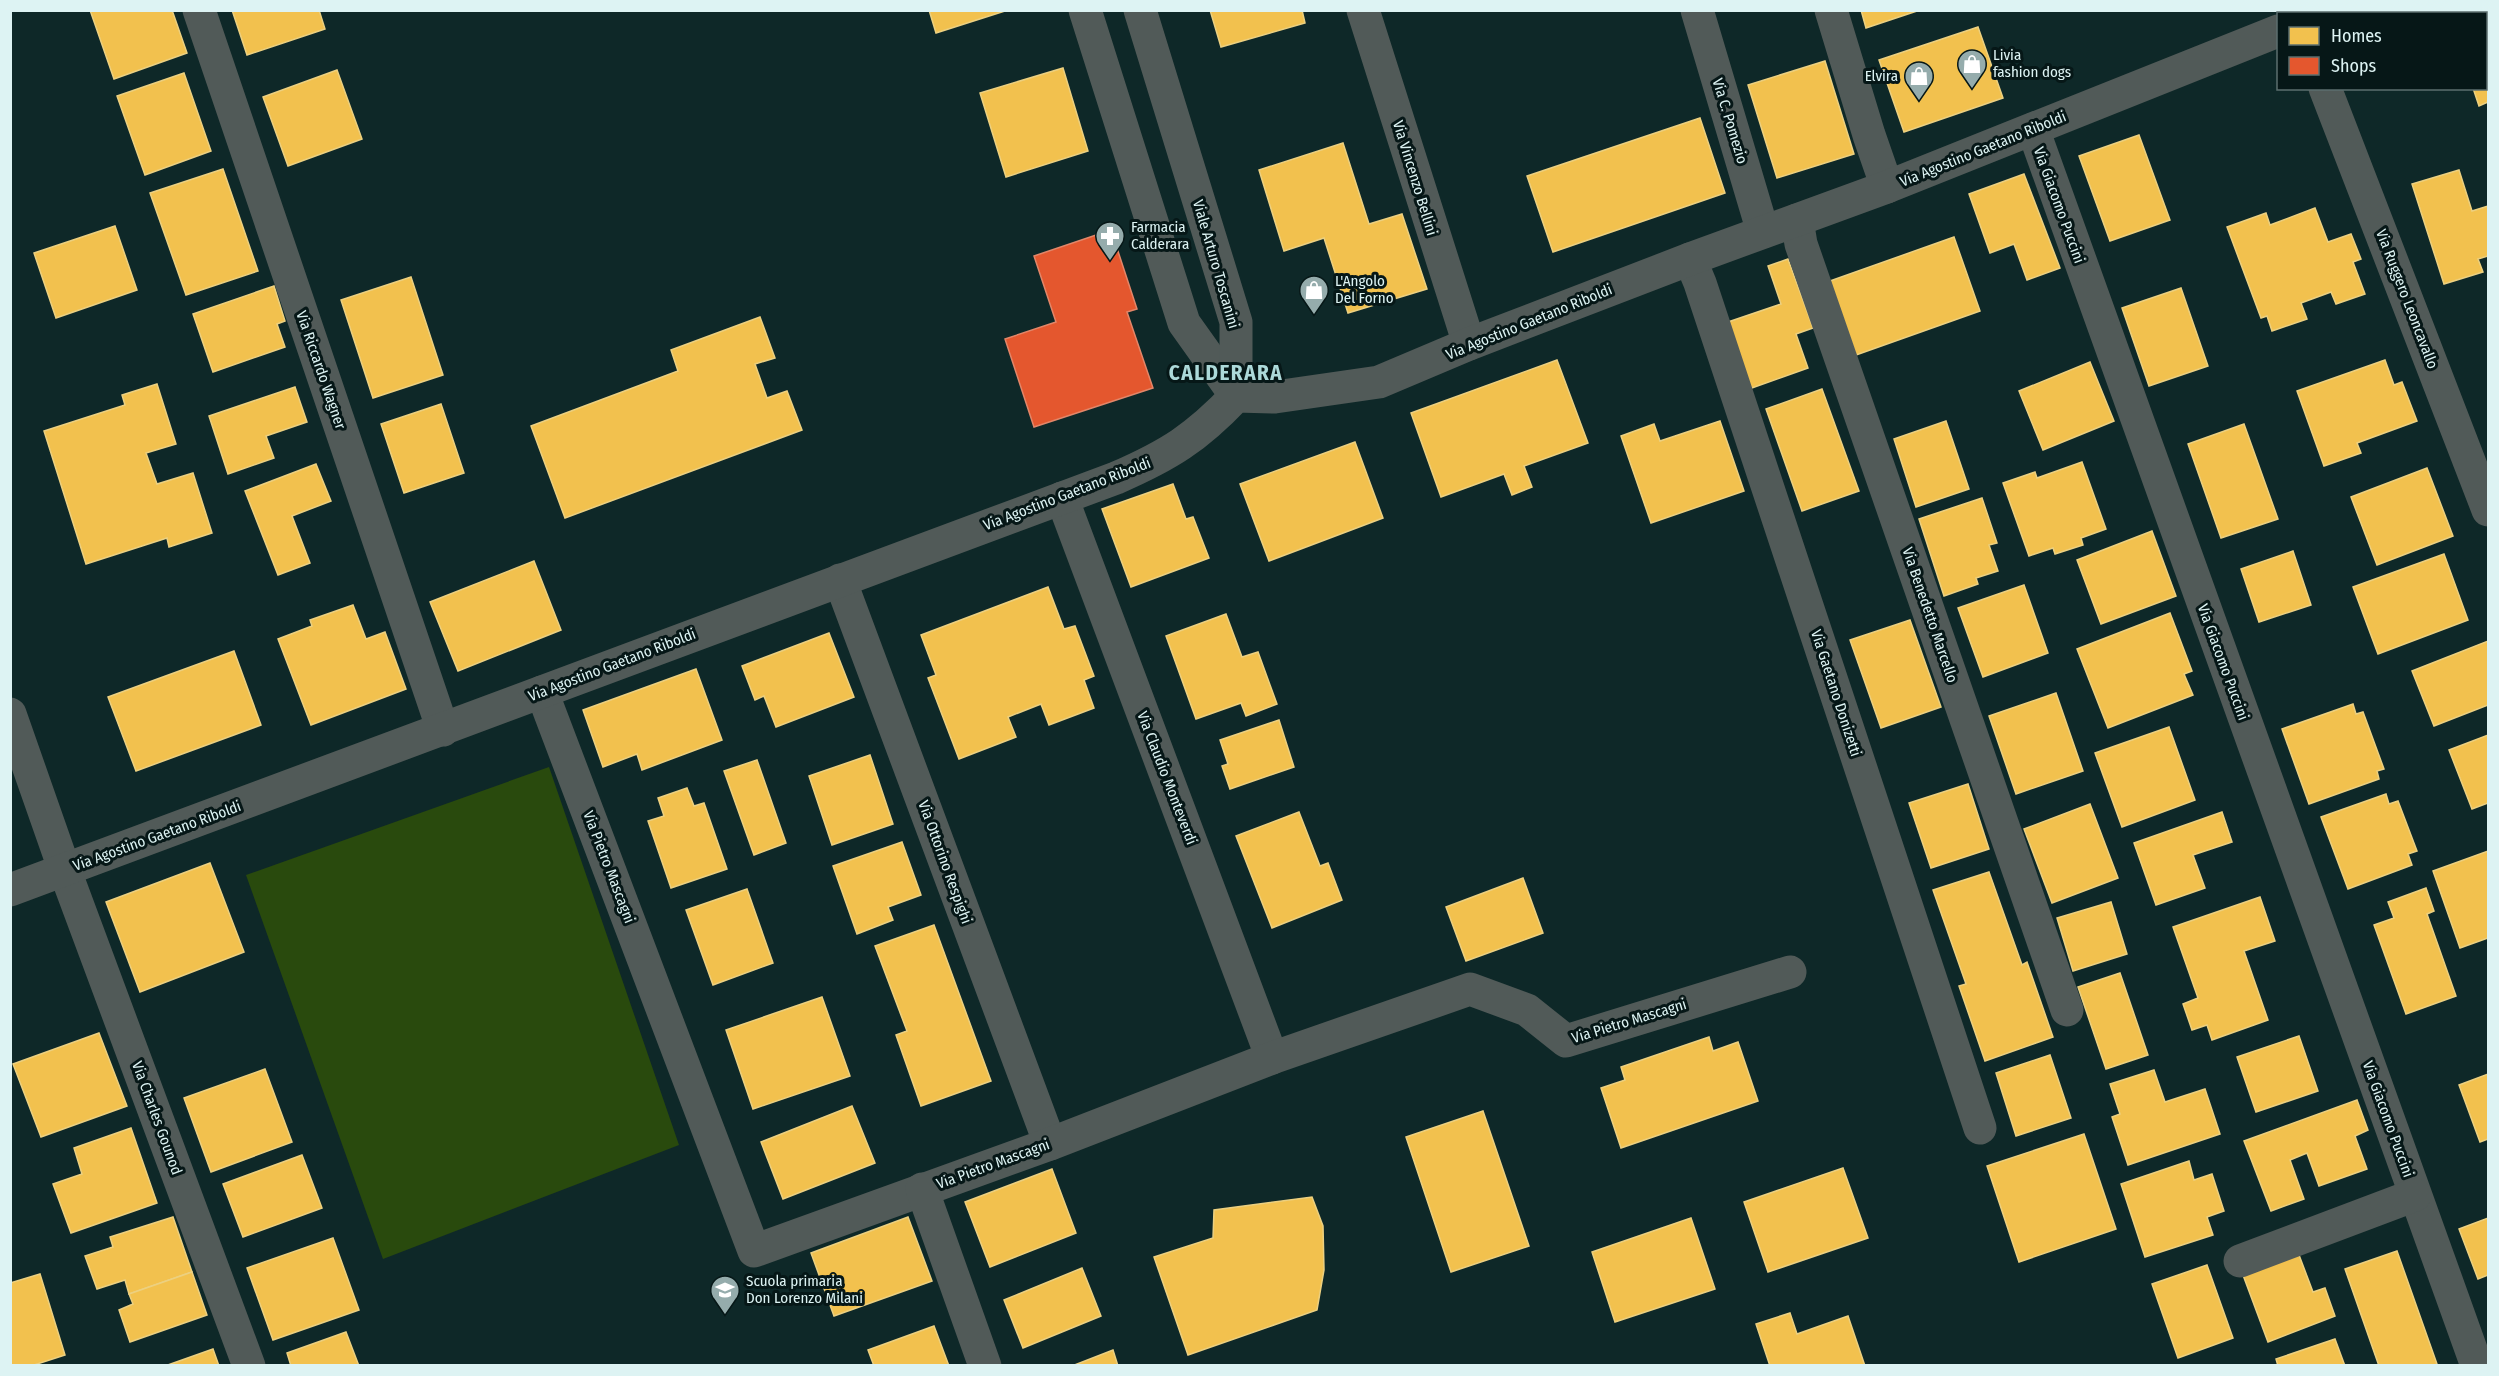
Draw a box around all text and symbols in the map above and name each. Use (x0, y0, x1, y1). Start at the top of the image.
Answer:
legend (2277, 12, 2487, 90)
text: Homes (2331, 25, 2382, 47)
place label: Livia fashion dogs (1993, 46, 2071, 81)
shop icon: Livia fashion dogs (1956, 48, 1988, 90)
text: Shops (2331, 55, 2376, 77)
shop icon: Elvira (1903, 60, 1935, 102)
place label: Elvira (1865, 67, 1898, 85)
street label: Via C. Pomezio (1708, 76, 1752, 166)
street label: Via Agostino Gaetano Riboldi (1897, 107, 2069, 191)
street label: Via Vincenzo Bellini (1389, 118, 1441, 238)
street label: Via Giacomo Puccini (2030, 144, 2088, 266)
street label: Viale Arturo Toscanini (1189, 198, 1243, 330)
place label: Farmacia Calderara (1131, 218, 1189, 253)
pharmacy icon: Farmacia Calderara (1094, 220, 1126, 262)
street label: Via Ruggero Leoncavallo (2372, 227, 2442, 371)
place label: L'Angolo Del Forno (1335, 272, 1394, 307)
shop icon: L'Angolo Del Forno (1298, 274, 1330, 316)
street label: Via Agostino Gaetano Riboldi (1443, 280, 1615, 364)
street label: Via Riccardo Wagner (292, 309, 350, 432)
district label: CALDERARA (1169, 360, 1283, 386)
street label: Via Agostino Gaetano Riboldi (981, 454, 1153, 534)
street label: Via Benedetto Marcello (1898, 545, 1962, 685)
street label: Via Giacomo Puccini (2194, 601, 2252, 723)
street label: Via Agostino Gaetano Riboldi (526, 625, 698, 705)
street label: Via Gaetano Donizetti (1807, 627, 1865, 759)
street label: Via Claudio Monteverdi (1133, 709, 1201, 847)
street label: Via Agostino Gaetano Riboldi (70, 797, 244, 875)
street label: Via Ottorino Respighi (914, 798, 976, 926)
street label: Via Pietro Mascagni (579, 808, 639, 926)
street label: Via Pietro Mascagni (1569, 995, 1689, 1047)
street label: Via Giacomo Puccini (2359, 1058, 2417, 1180)
street label: Via Charles Gounod (128, 1059, 186, 1177)
street label: Via Pietro Mascagni (934, 1135, 1052, 1193)
place label: Scuola primaria Don Lorenzo Milani (746, 1272, 863, 1307)
school or university icon: Scuola primaria Don Lorenzo Milani (709, 1274, 741, 1316)

